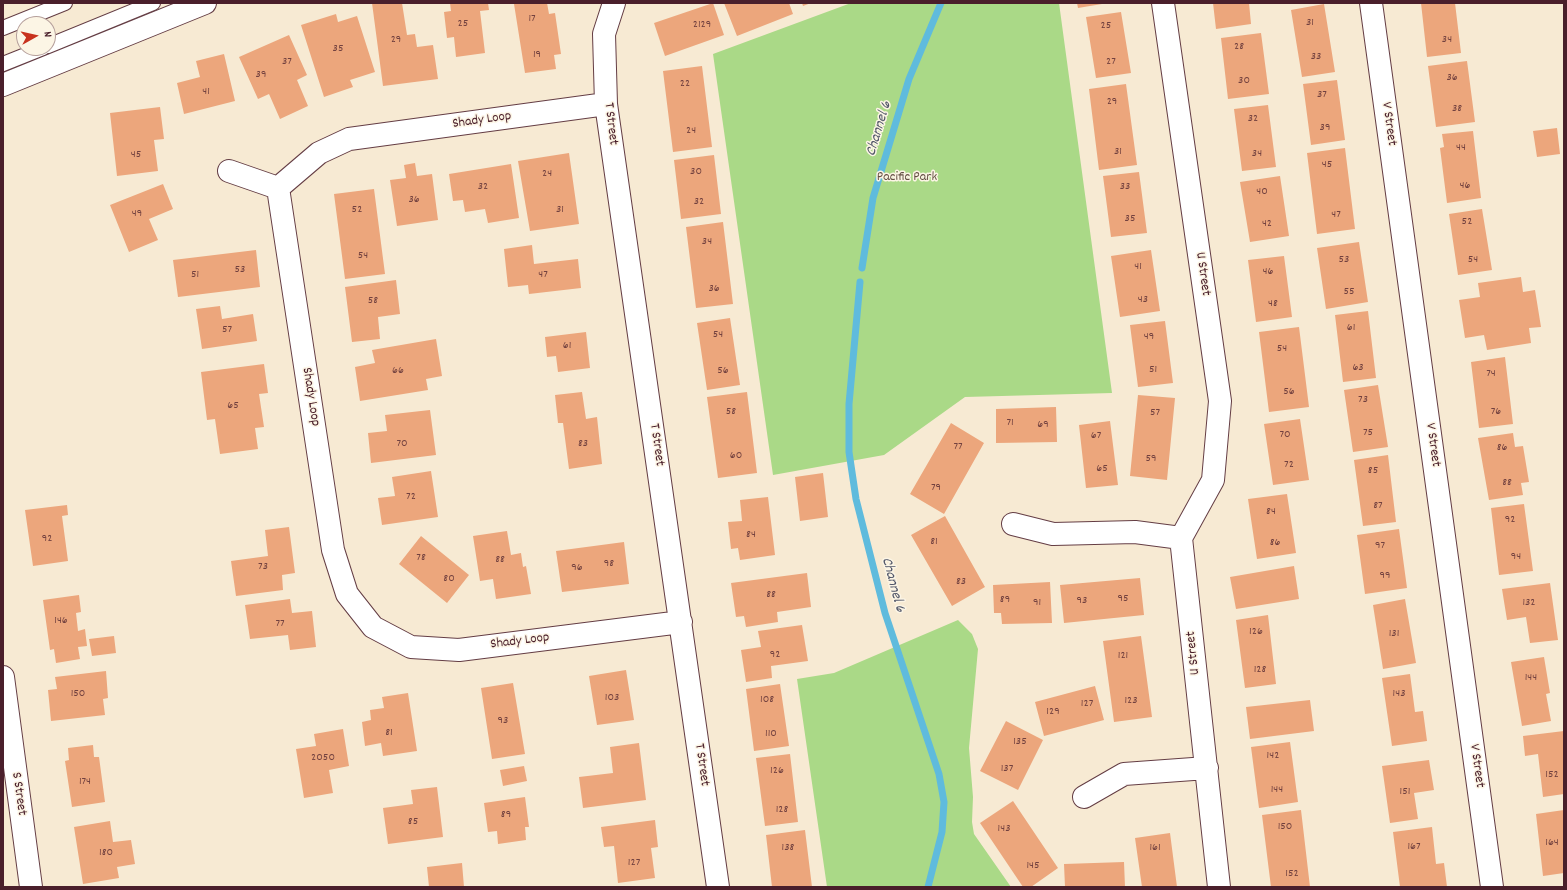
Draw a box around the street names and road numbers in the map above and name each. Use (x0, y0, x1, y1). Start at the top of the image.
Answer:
street label: V Street (1377, 101, 1399, 147)
street label: T Street (599, 102, 621, 146)
street label: Shady Loop (452, 109, 512, 133)
street label: U Street (1191, 251, 1213, 297)
street label: Shady Loop (297, 366, 323, 428)
street label: V Street (1421, 422, 1443, 468)
street label: T Street (645, 423, 667, 467)
street label: Shady Loop (490, 630, 550, 654)
street label: U Street (1183, 630, 1205, 676)
street label: T Street (690, 743, 712, 787)
street label: V Street (1465, 743, 1487, 789)
street label: S Street (7, 771, 29, 817)

